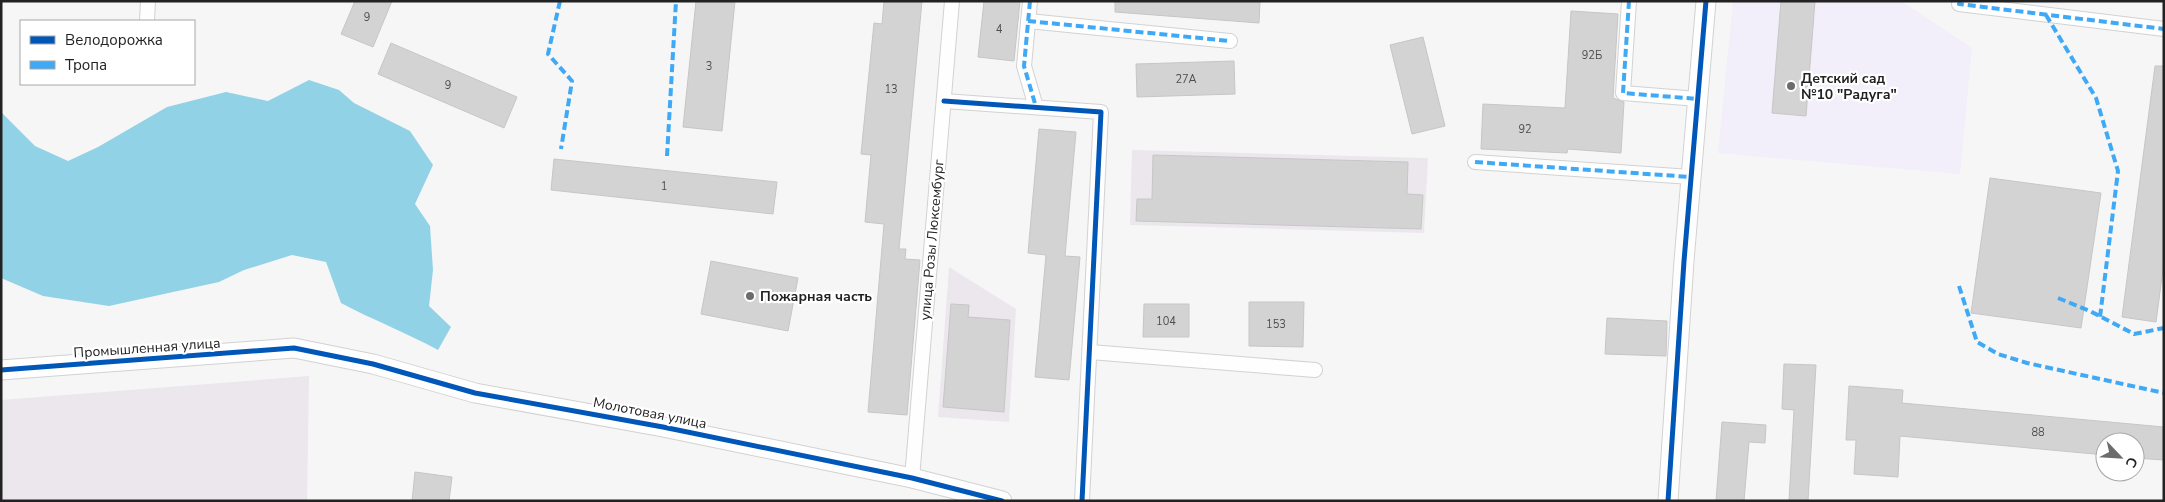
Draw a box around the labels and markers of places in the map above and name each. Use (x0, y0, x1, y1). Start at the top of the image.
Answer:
place label: Детский сад №10 "Радуга" (1801, 69, 1897, 104)
marker: Детский сад №10 "Радуга" (1785, 80, 1797, 92)
place label: Пожарная часть (760, 287, 872, 306)
marker: Пожарная часть (744, 290, 756, 302)

